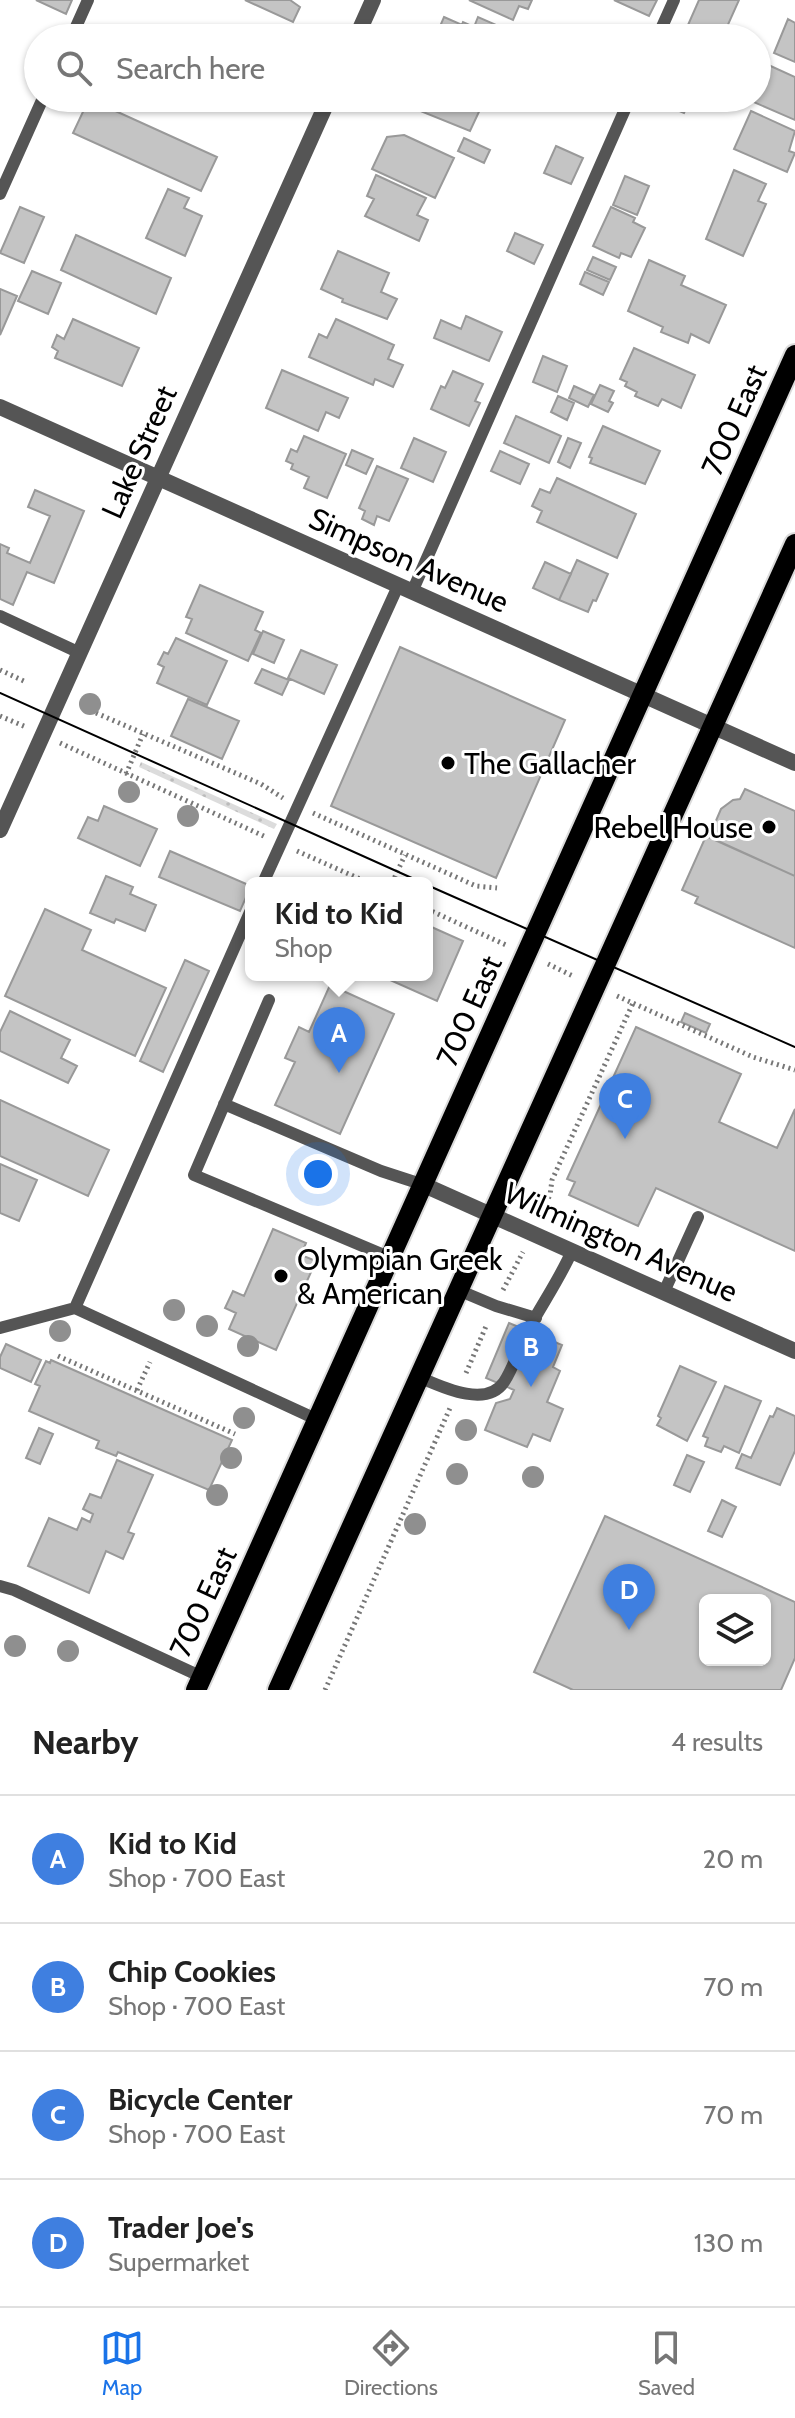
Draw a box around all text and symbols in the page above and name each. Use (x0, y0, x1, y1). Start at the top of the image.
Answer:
search box (24, 24, 771, 112)
icon: search (52, 46, 96, 90)
text: Search here (116, 50, 265, 87)
street label: 700 East (693, 359, 775, 481)
street label: Lake Street (93, 380, 185, 524)
street label: Simpson Avenue (304, 500, 514, 620)
place label: The Gallacher (464, 745, 637, 782)
marker: The Gallacher (439, 754, 457, 772)
place label: Rebel House (594, 809, 753, 846)
marker: Rebel House (760, 818, 778, 836)
popup (245, 877, 433, 981)
text: Kid to Kid (275, 895, 403, 932)
text: Shop (275, 932, 332, 964)
street label: 700 East (428, 950, 510, 1072)
pin: A (313, 1007, 365, 1073)
pin: C (599, 1073, 651, 1139)
your location (298, 1154, 338, 1194)
street label: Wilmington Avenue (499, 1174, 743, 1310)
place label: Olympian Greek & American (297, 1241, 503, 1312)
marker: Olympian Greek & American (272, 1267, 290, 1285)
pin: B (505, 1321, 557, 1387)
street label: 700 East (162, 1541, 244, 1663)
pin: D (603, 1564, 655, 1630)
map controls (699, 1594, 771, 1666)
button: layers (699, 1594, 771, 1666)
text: Nearby (32, 1721, 139, 1763)
text: 4 results (671, 1726, 763, 1758)
text: Kid to Kid (108, 1825, 237, 1862)
text: A (50, 1843, 66, 1875)
text: 20 m (703, 1843, 763, 1875)
text: Shop · 700 East (108, 1862, 285, 1894)
text: Chip Cookies (108, 1953, 276, 1990)
text: B (50, 1971, 66, 2003)
text: 70 m (703, 1971, 763, 2003)
text: Shop · 700 East (108, 1990, 285, 2022)
text: Bicycle Center (108, 2081, 292, 2118)
text: C (50, 2099, 66, 2131)
text: 70 m (703, 2099, 763, 2131)
text: Shop · 700 East (108, 2118, 285, 2150)
text: Trader Joe's (108, 2209, 254, 2246)
text: D (49, 2227, 67, 2259)
text: 130 m (694, 2227, 763, 2259)
text: Supermarket (108, 2246, 249, 2278)
tab: Map (100, 2326, 144, 2401)
tab: Directions (344, 2326, 438, 2401)
tab: Saved (638, 2326, 695, 2401)

